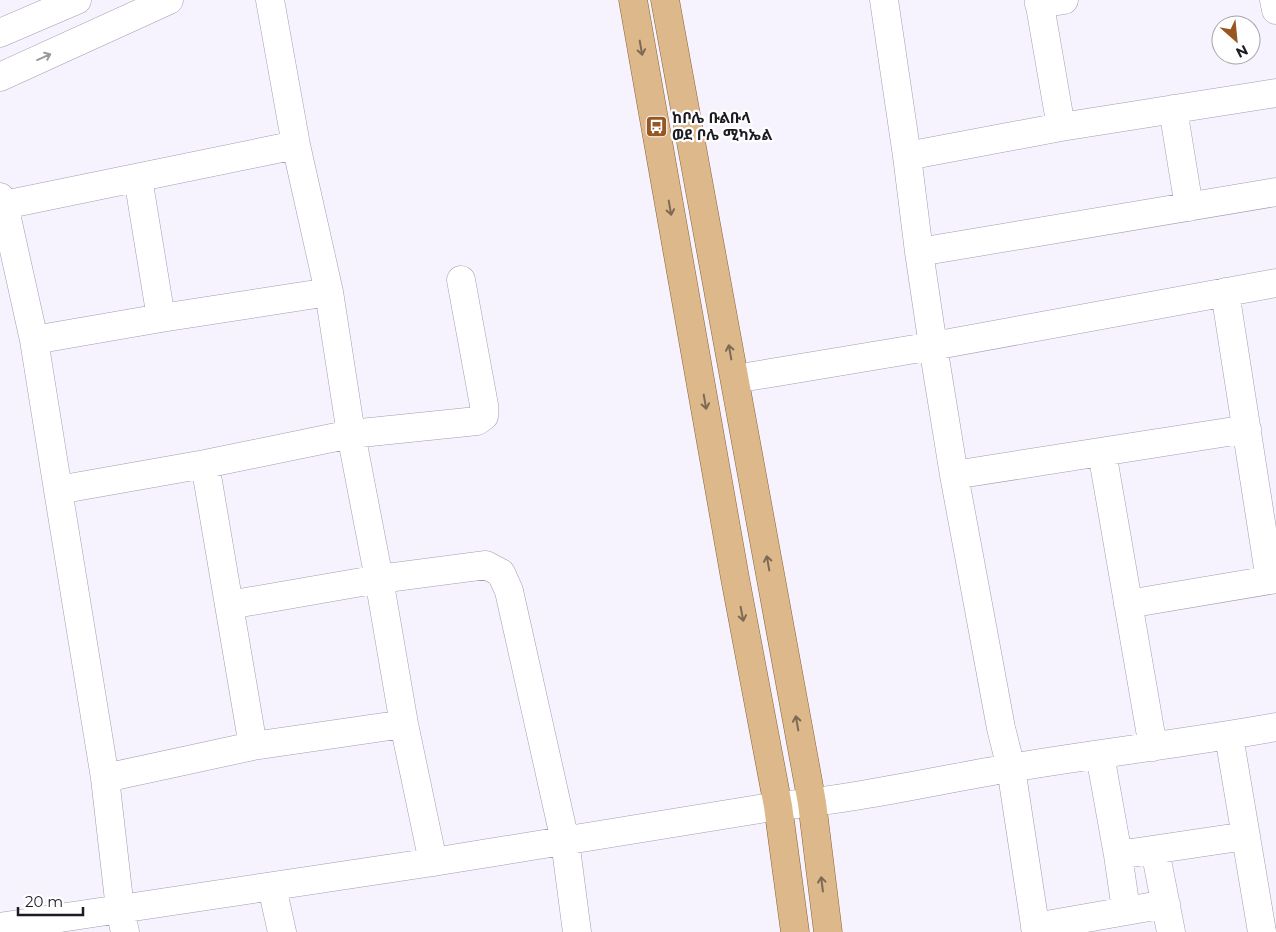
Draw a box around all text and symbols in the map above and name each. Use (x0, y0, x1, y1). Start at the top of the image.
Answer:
north arrow (1211, 15, 1261, 65)
one-way arrow (637, 40, 647, 56)
text: N (1233, 41, 1251, 62)
one-way arrow (36, 51, 51, 61)
place label: ከቦሌ ቡልቡላ ወደ ቦሌ ሚካኤል (672, 108, 772, 144)
bus stop icon: ከቦሌ ቡልቡላ ወደ ቦሌ ሚካኤል (644, 115, 668, 139)
one-way arrow (666, 200, 676, 216)
one-way arrow (725, 344, 735, 360)
one-way arrow (700, 394, 710, 410)
one-way arrow (762, 556, 772, 572)
one-way arrow (737, 606, 747, 622)
one-way arrow (792, 715, 802, 731)
one-way arrow (817, 876, 827, 892)
scale bar (18, 884, 82, 916)
text: 20 m (25, 892, 63, 911)

